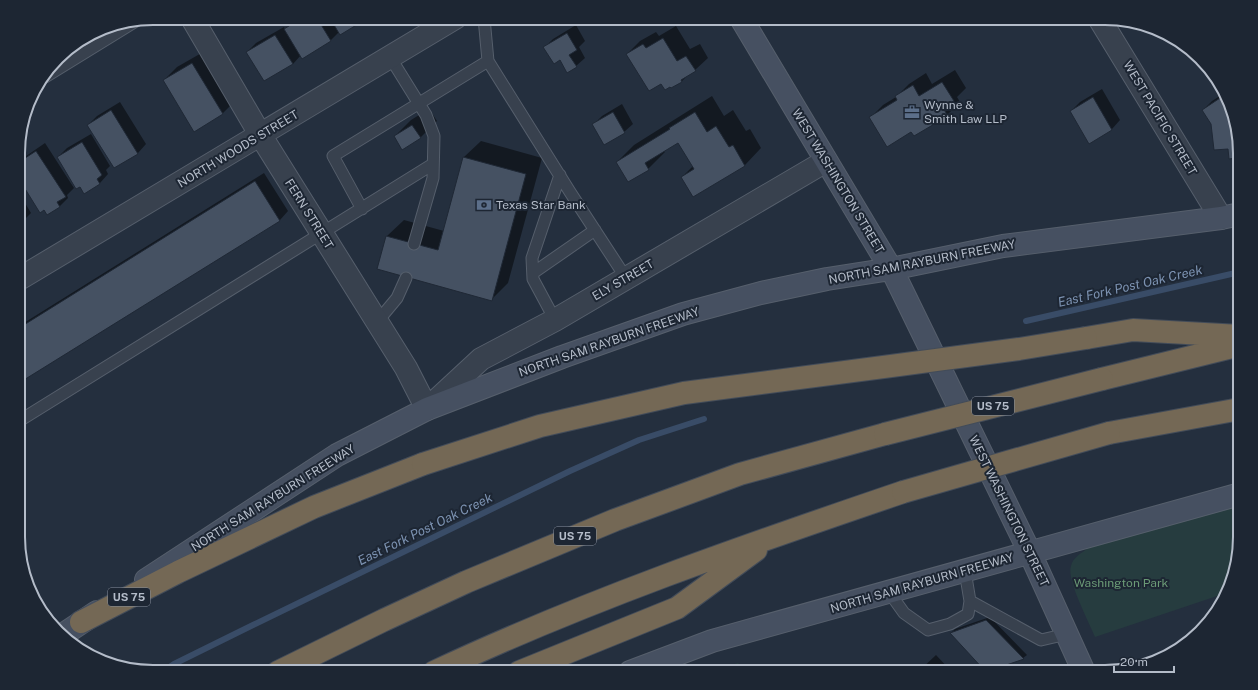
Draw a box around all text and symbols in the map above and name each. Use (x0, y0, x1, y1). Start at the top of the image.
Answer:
street label: WEST PACIFIC STREET (1120, 58, 1200, 178)
place label: Wynne & Smith Law LLP (924, 98, 1007, 126)
office icon: Wynne & Smith Law LLP (903, 103, 921, 121)
street label: WEST WASHINGTON STREET (789, 106, 887, 256)
street label: NORTH WOODS STREET (175, 107, 301, 191)
street label: FERN STREET (282, 176, 336, 252)
bank icon: Texas Star Bank (475, 196, 493, 214)
place label: Texas Star Bank (496, 198, 586, 212)
street label: NORTH SAM RAYBURN FREEWAY (827, 237, 1017, 287)
street label: ELY STREET (590, 257, 656, 303)
water label: East Fork Post Oak Creek (1056, 262, 1204, 310)
street label: NORTH SAM RAYBURN FREEWAY (517, 304, 702, 380)
road number: US 75 (972, 397, 1014, 415)
street label: WEST WASHINGTON STREET (966, 433, 1052, 589)
street label: NORTH SAM RAYBURN FREEWAY (189, 441, 358, 554)
water label: East Fork Post Oak Creek (355, 490, 495, 568)
road number: US 75 (554, 527, 596, 545)
street label: NORTH SAM RAYBURN FREEWAY (829, 550, 1016, 616)
park label: Washington Park (1074, 576, 1169, 590)
road number: US 75 (108, 588, 150, 606)
scale bar (1114, 648, 1174, 674)
text: 20 m (1120, 655, 1148, 669)

